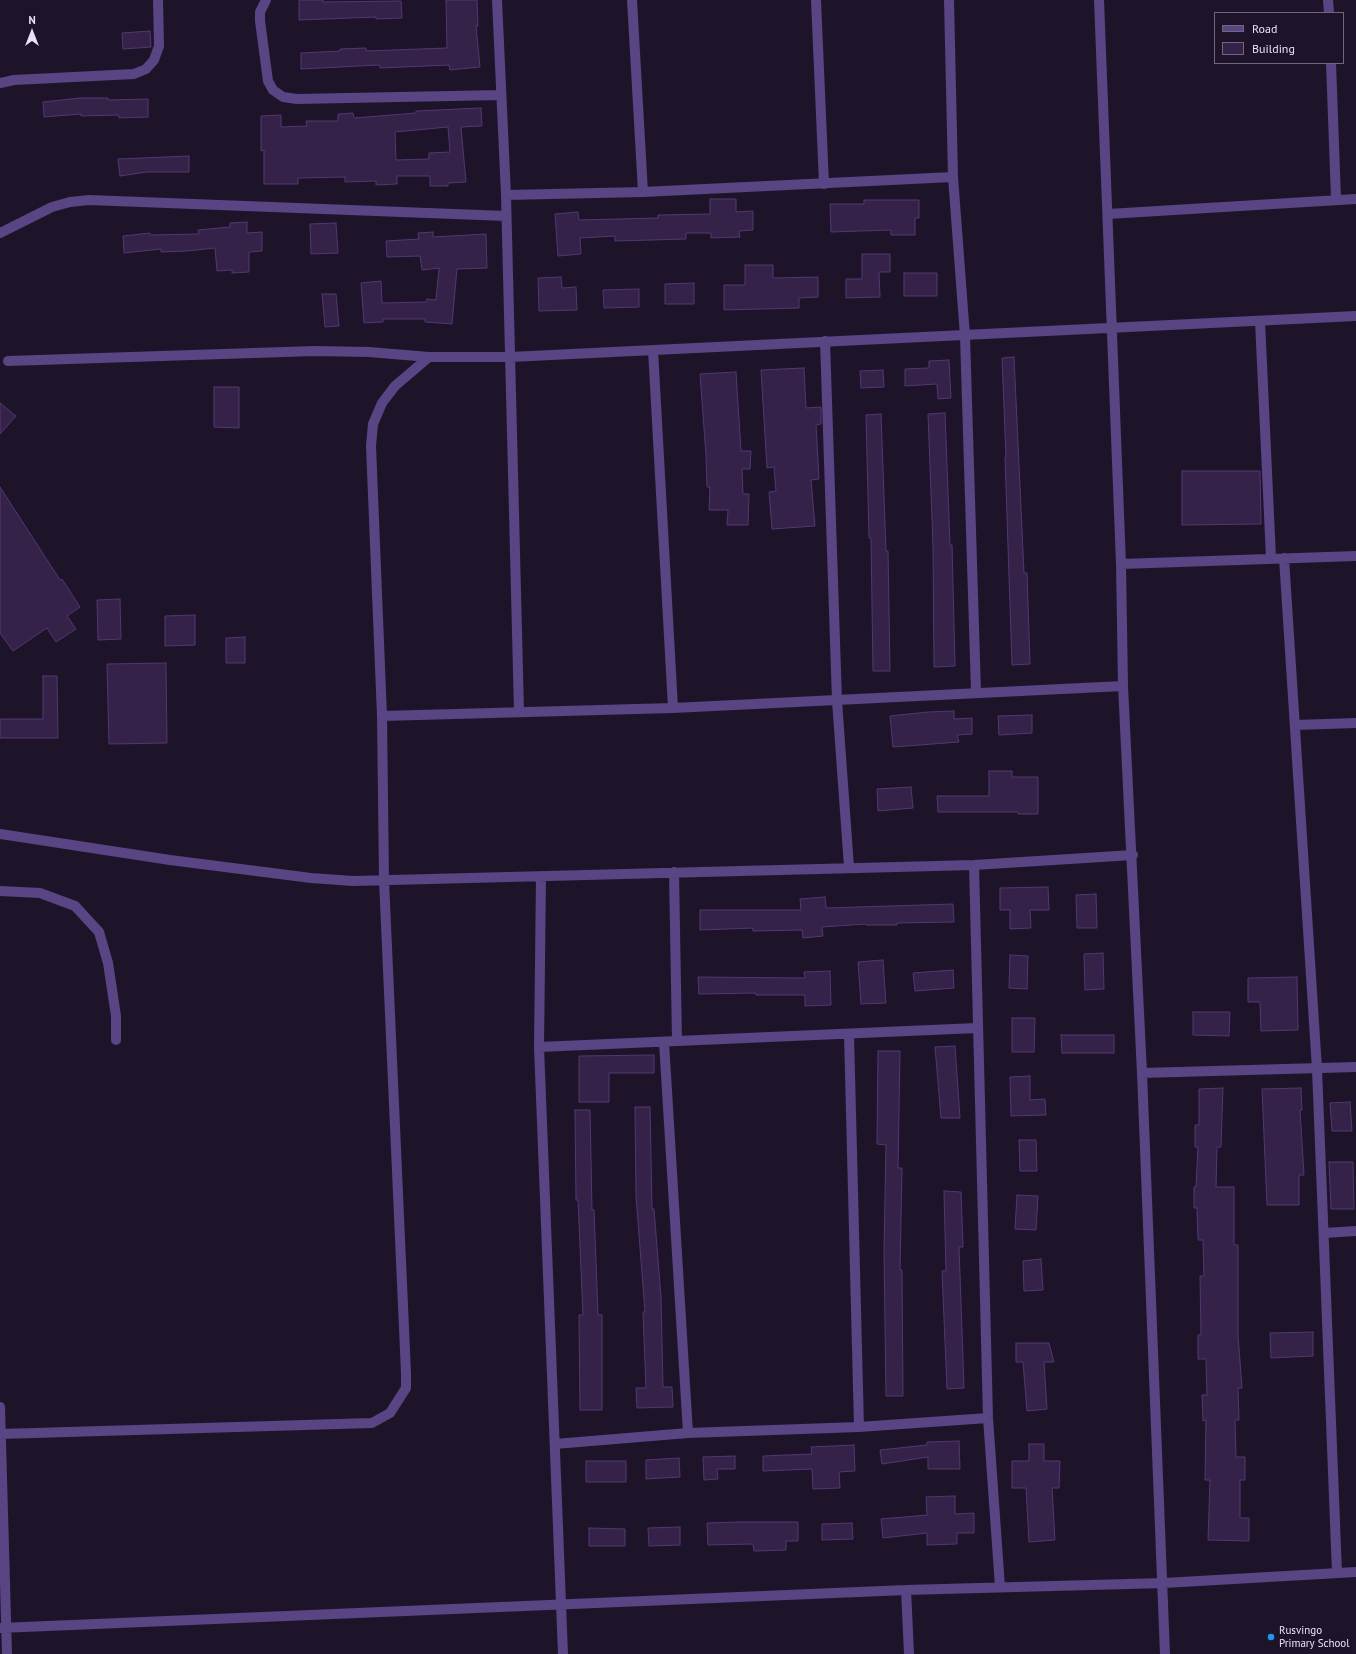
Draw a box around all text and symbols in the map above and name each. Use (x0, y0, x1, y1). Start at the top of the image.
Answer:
north arrow (12, 12, 52, 52)
legend (1214, 12, 1344, 64)
text: N (28, 13, 36, 27)
text: Road (1252, 21, 1277, 36)
text: Building (1252, 41, 1295, 56)
place label: Rusvingo Primary School (1279, 1624, 1349, 1650)
marker: Rusvingo Primary School (1266, 1632, 1276, 1642)

